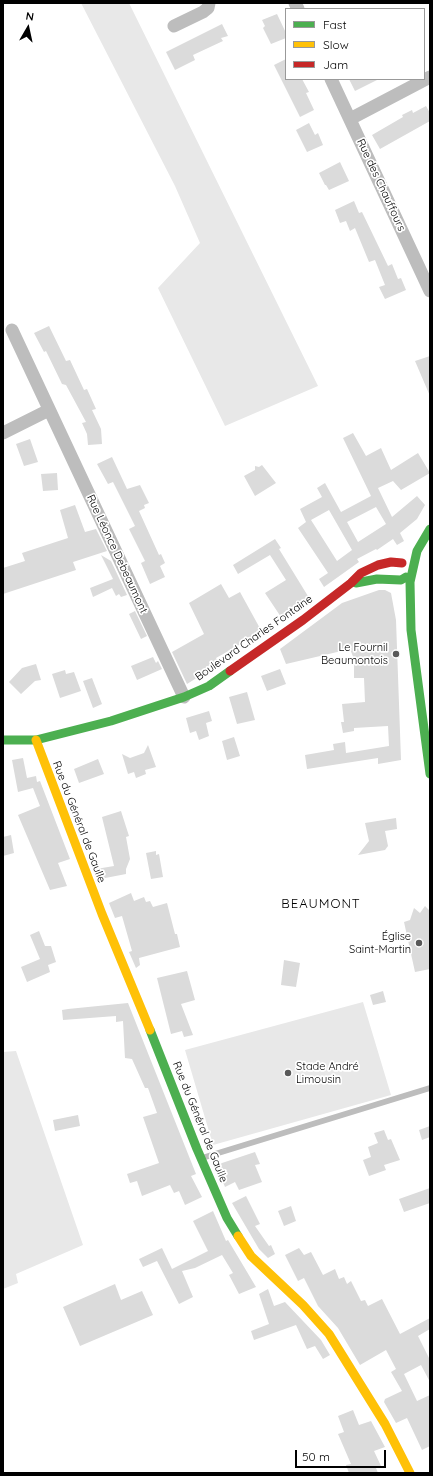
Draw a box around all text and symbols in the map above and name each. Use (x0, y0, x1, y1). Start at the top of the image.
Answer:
north arrow (8, 8, 48, 48)
legend (285, 8, 425, 80)
text: N (25, 9, 35, 24)
text: Fast (323, 17, 347, 32)
text: Slow (323, 37, 349, 52)
text: Jam (323, 57, 348, 72)
street label: Rue des Chauffours (354, 137, 408, 233)
street label: Rue Léonce Debeaumont (84, 493, 150, 615)
street label: Boulevard Charles Fontaine (193, 592, 315, 684)
place label: Le Fournil Beaumontois (321, 641, 388, 667)
marker: Le Fournil Beaumontois (391, 649, 401, 659)
street label: Rue du Général de Gaulle (50, 759, 108, 885)
district label: BEAUMONT (281, 896, 361, 912)
place label: Église Saint-Martin (349, 930, 411, 956)
marker: Église Saint-Martin (414, 938, 424, 948)
street label: Rue du Général de Gaulle (170, 1060, 230, 1184)
place label: Stade André Limousin (296, 1060, 359, 1086)
marker: Stade André Limousin (283, 1068, 293, 1078)
scale bar (297, 1442, 388, 1468)
text: 50 m (302, 1449, 330, 1464)

